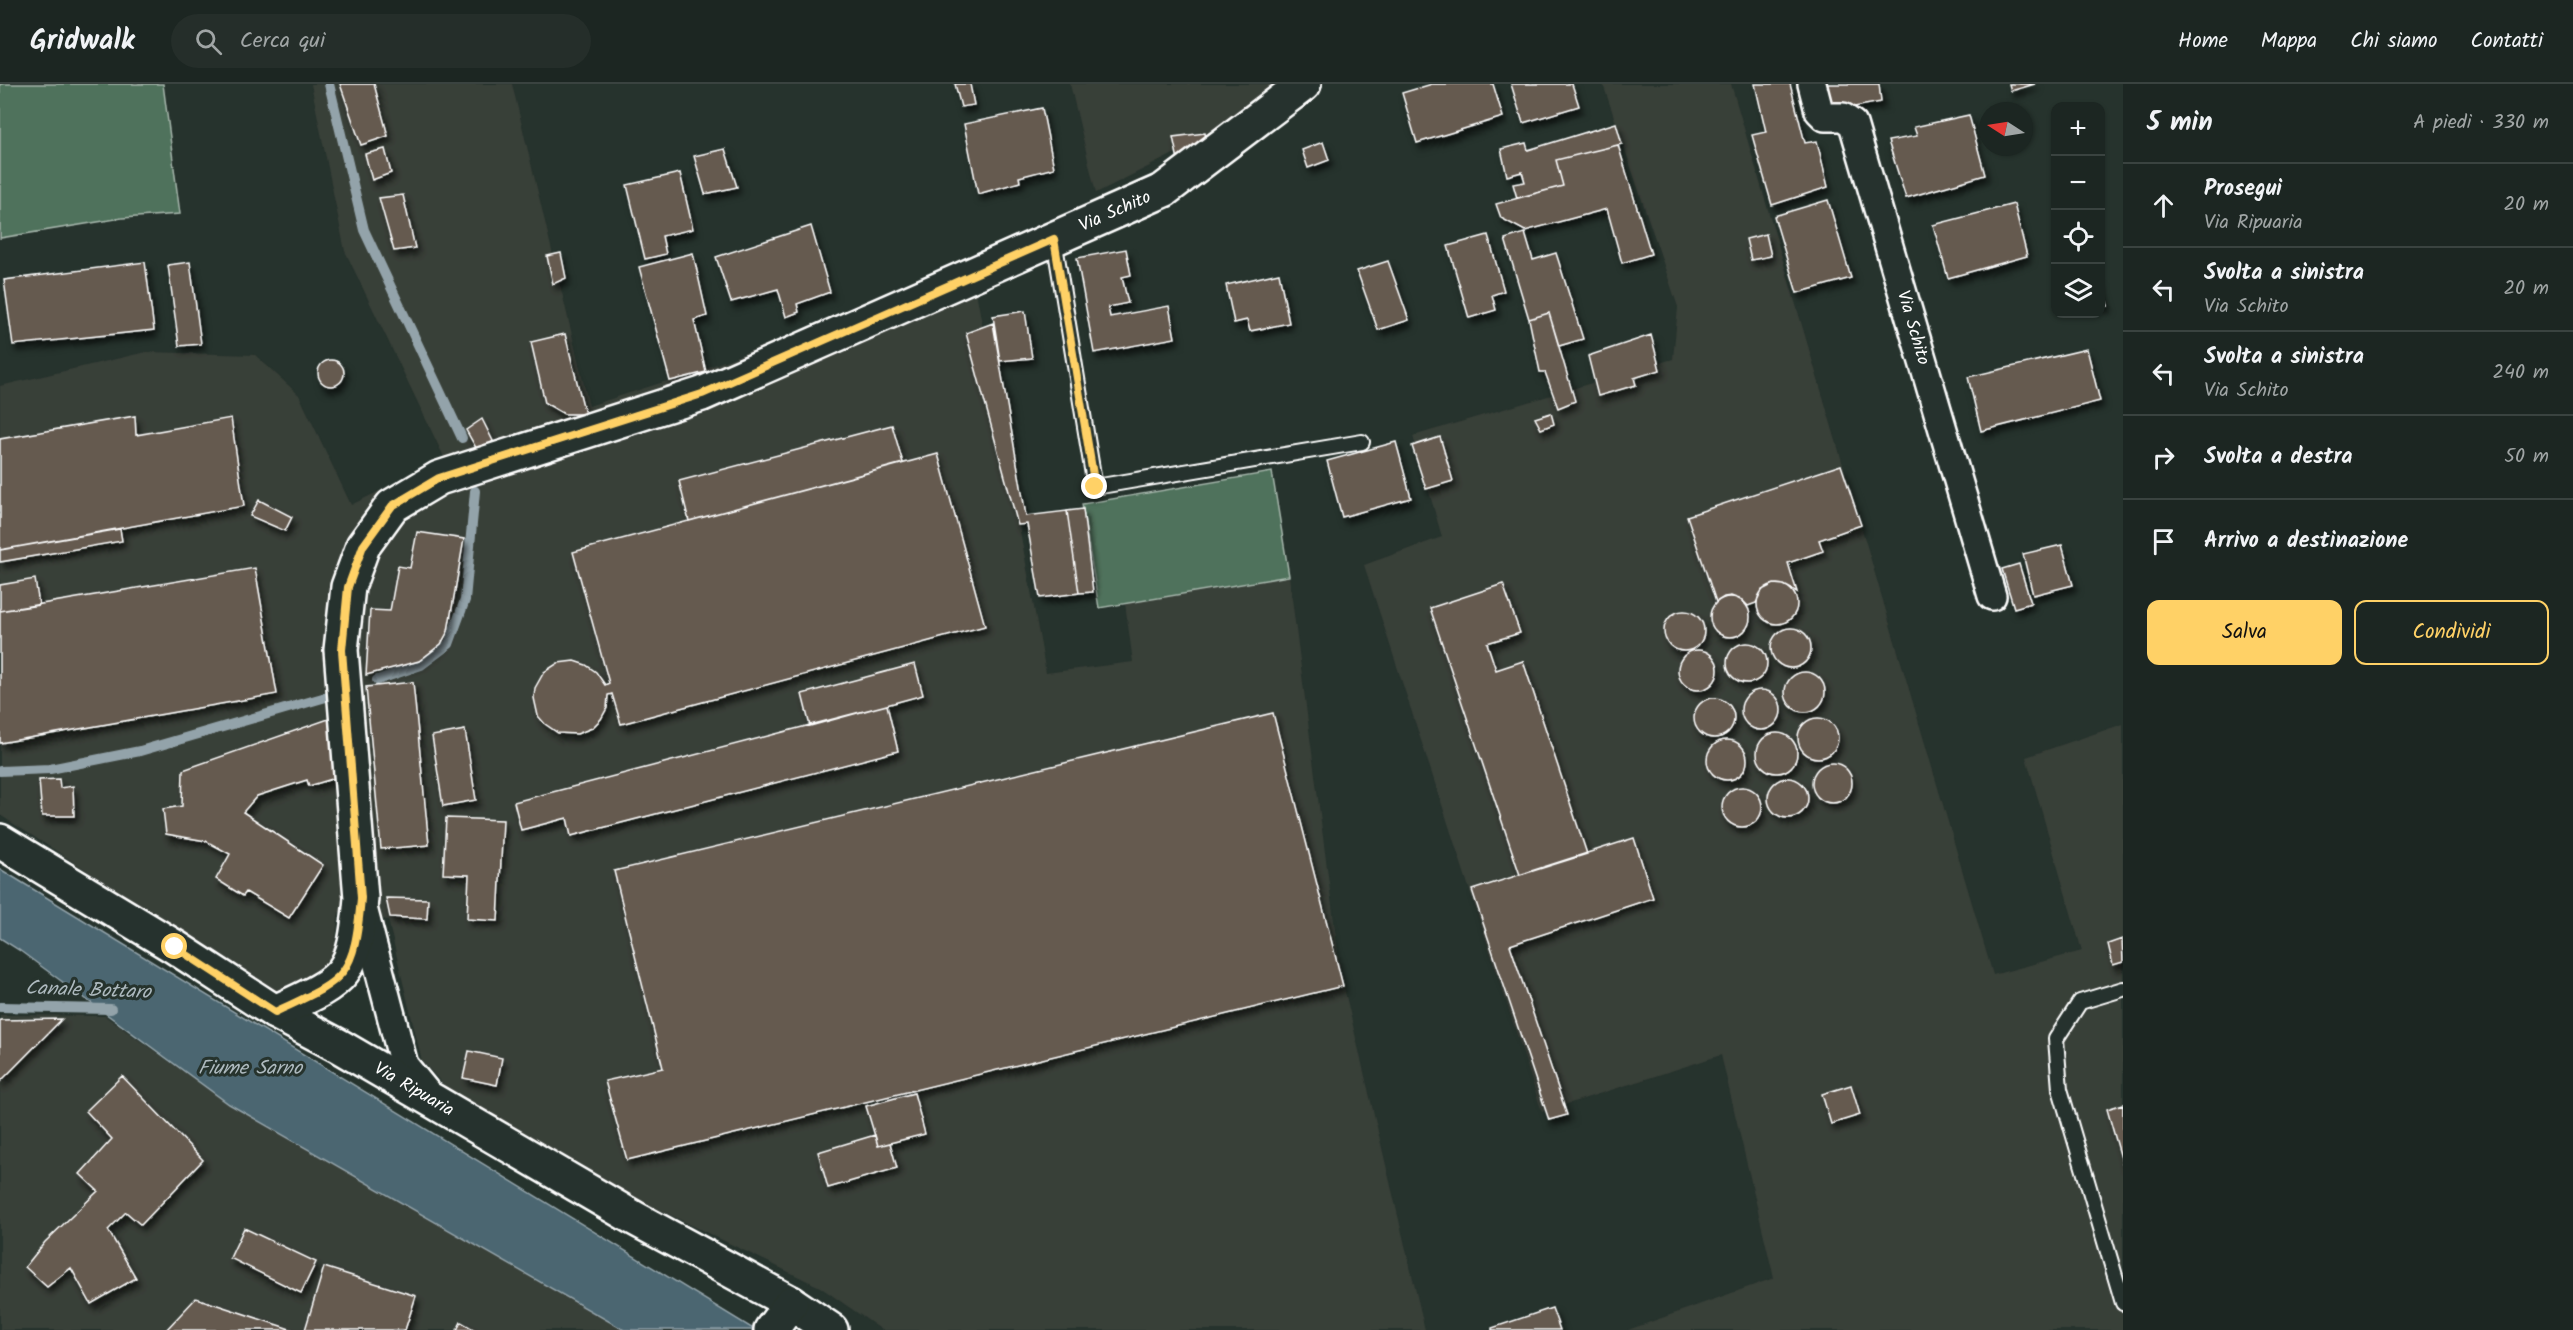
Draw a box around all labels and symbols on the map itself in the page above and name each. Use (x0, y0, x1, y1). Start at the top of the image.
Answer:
north arrow (1979, 102, 2033, 156)
street label: Via Schito (1074, 183, 1156, 240)
street label: Via Schito (1888, 287, 1938, 368)
route end (1081, 473, 1107, 499)
route start (161, 933, 187, 959)
water label: Canale Bottaro (25, 973, 153, 1009)
water label: Fiume Sarno (198, 1053, 304, 1085)
street label: Via Ripuaria (368, 1055, 460, 1125)

